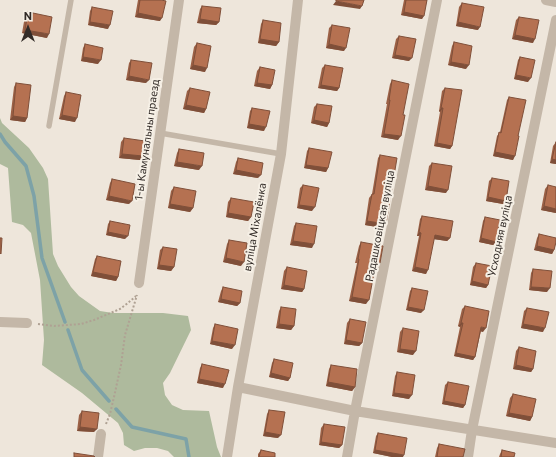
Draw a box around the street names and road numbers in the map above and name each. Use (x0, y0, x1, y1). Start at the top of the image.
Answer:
street label: 1-ы Камунальны праезд (132, 79, 162, 201)
street label: Радашковіцкая вуліца (363, 169, 397, 283)
street label: вуліца Міхалёнка (241, 182, 269, 272)
street label: Усходняя вуліца (485, 194, 515, 278)

